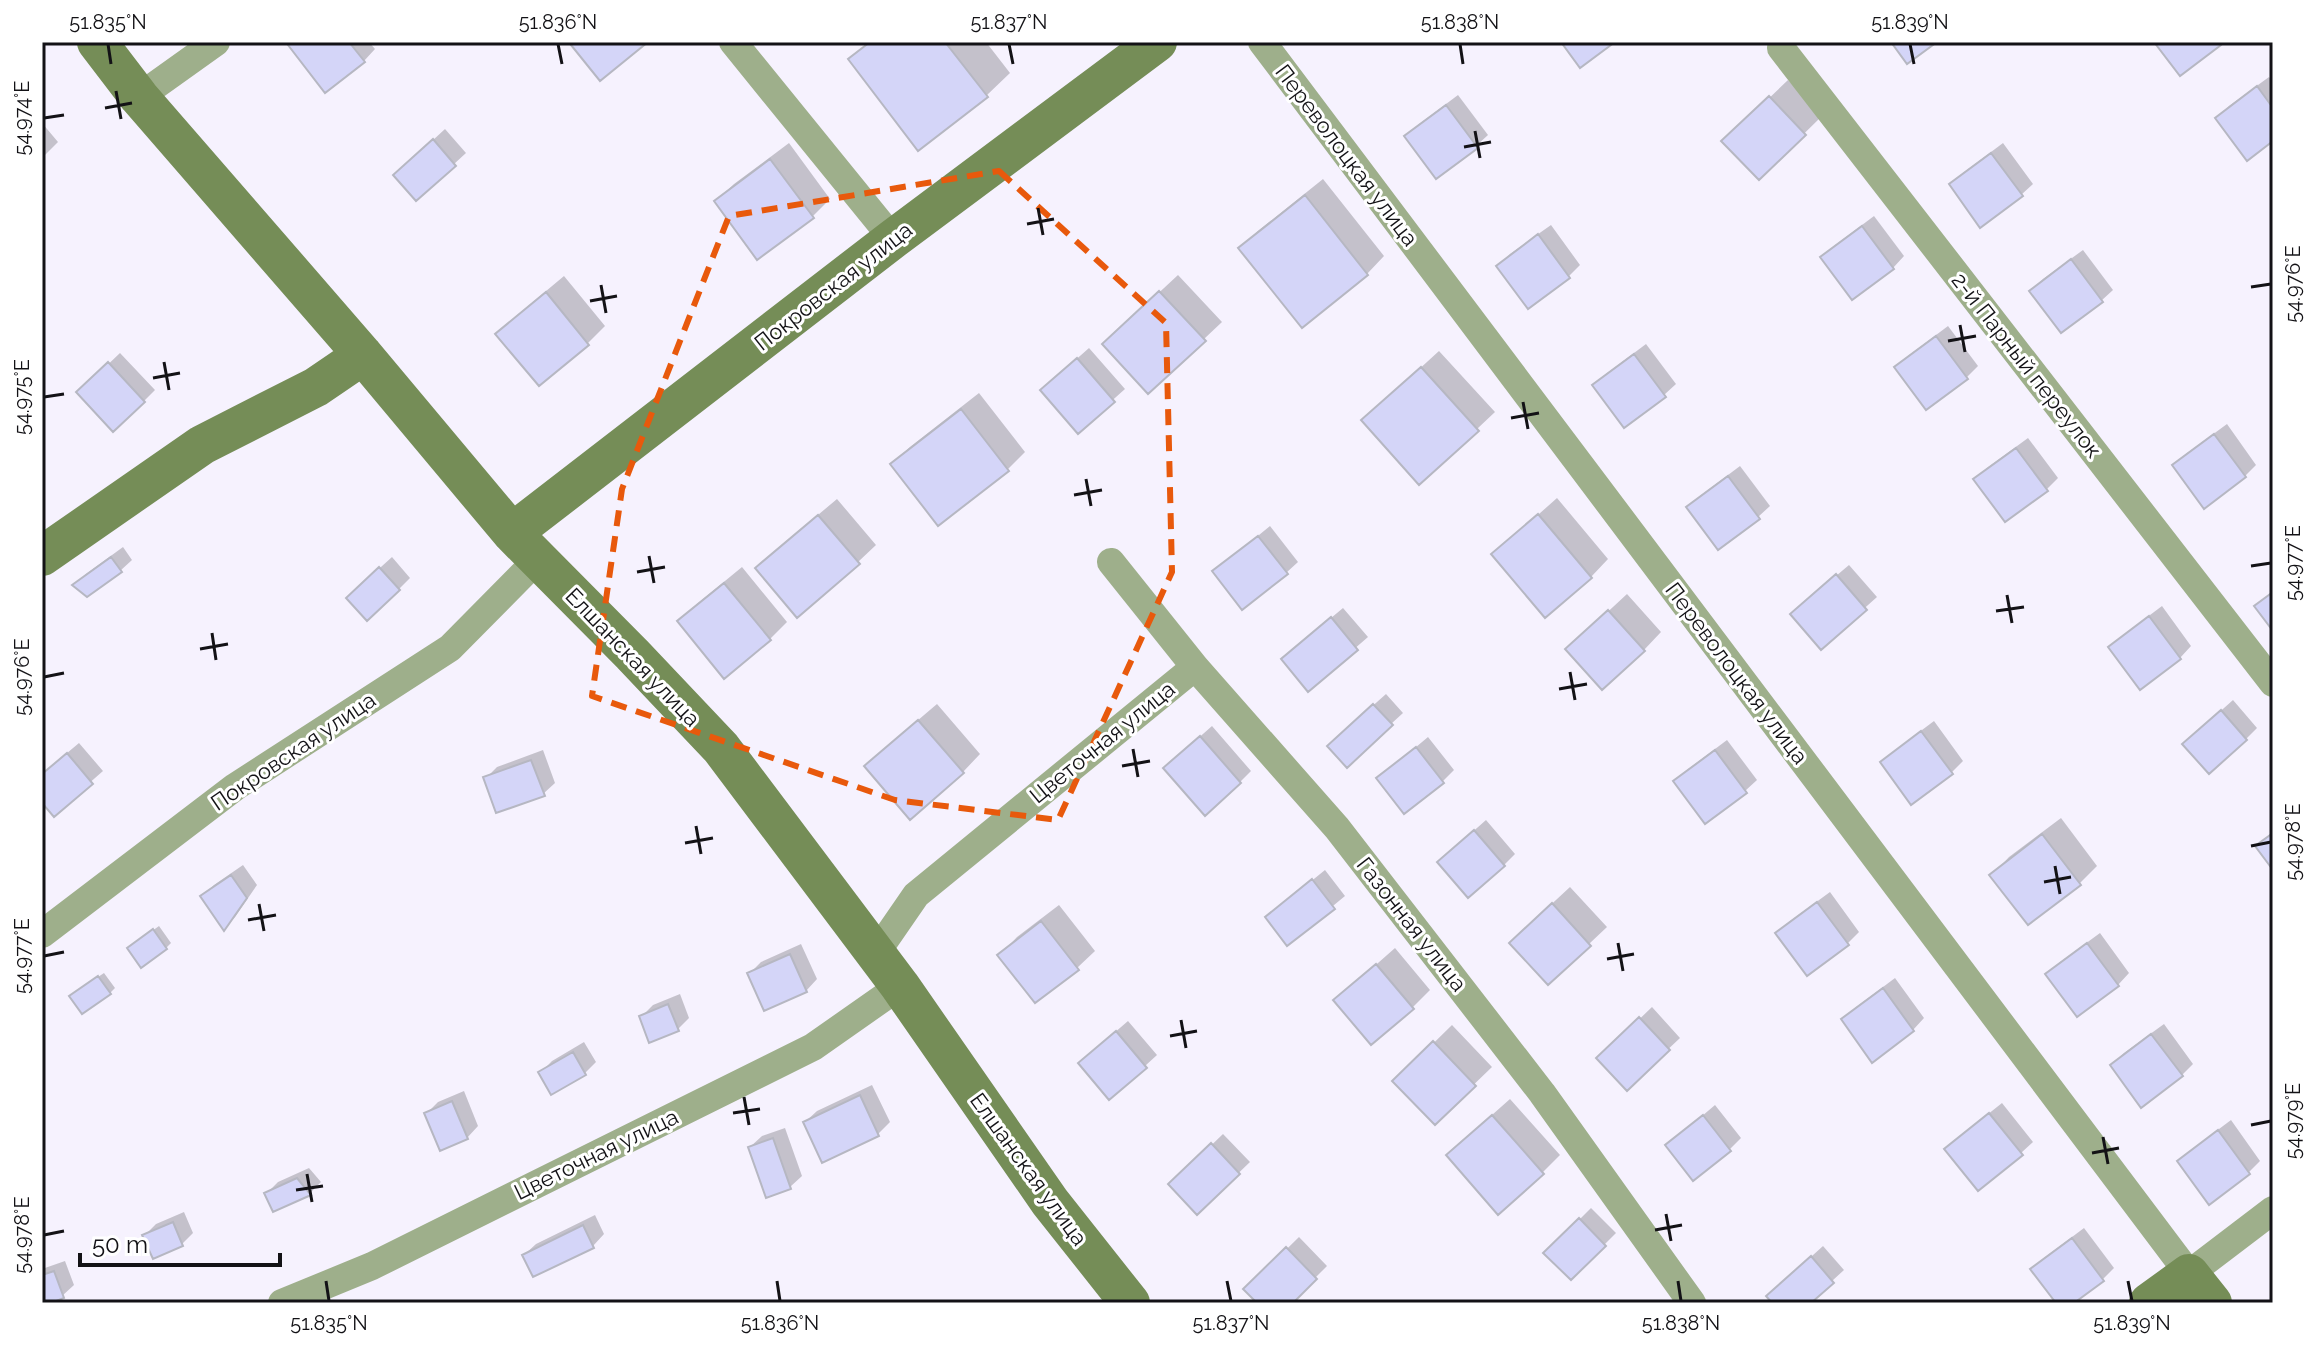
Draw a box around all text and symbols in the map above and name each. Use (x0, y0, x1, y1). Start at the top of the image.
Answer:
text: 51.835°N (69, 10, 147, 34)
text: 51.836°N (519, 10, 597, 34)
text: 51.837°N (970, 10, 1048, 34)
text: 51.838°N (1421, 10, 1499, 34)
text: 51.839°N (1871, 10, 1949, 34)
street label: Переволоцкая улица (1270, 59, 1424, 251)
text: 54.974°E (10, 80, 34, 156)
street label: Покровская улица (749, 216, 917, 356)
text: 54.976°E (2281, 245, 2305, 323)
street label: 2-й Парный переулок (1947, 267, 2107, 463)
text: 54.975°E (10, 359, 34, 435)
text: 54.977°E (2281, 525, 2305, 601)
street label: Переволоцкая улица (1660, 577, 1814, 769)
street label: Елшанская улица (560, 582, 706, 732)
text: 54.976°E (10, 638, 34, 716)
street label: Цветочная улица (1024, 676, 1180, 808)
street label: Покровская улица (206, 686, 380, 816)
text: 54.978°E (2281, 803, 2305, 881)
street label: Газонная улица (1352, 852, 1472, 996)
text: 54.977°E (10, 918, 34, 994)
text: 54.979°E (2281, 1083, 2305, 1159)
street label: Елшанская улица (965, 1088, 1093, 1250)
street label: Цветочная улица (510, 1103, 682, 1205)
text: 54.978°E (10, 1196, 34, 1274)
scale bar (80, 1217, 280, 1267)
text: 50 m (92, 1230, 148, 1259)
text: 51.835°N (290, 1311, 368, 1335)
text: 51.836°N (741, 1311, 819, 1335)
text: 51.837°N (1192, 1311, 1270, 1335)
text: 51.838°N (1642, 1311, 1720, 1335)
text: 51.839°N (2093, 1311, 2171, 1335)

